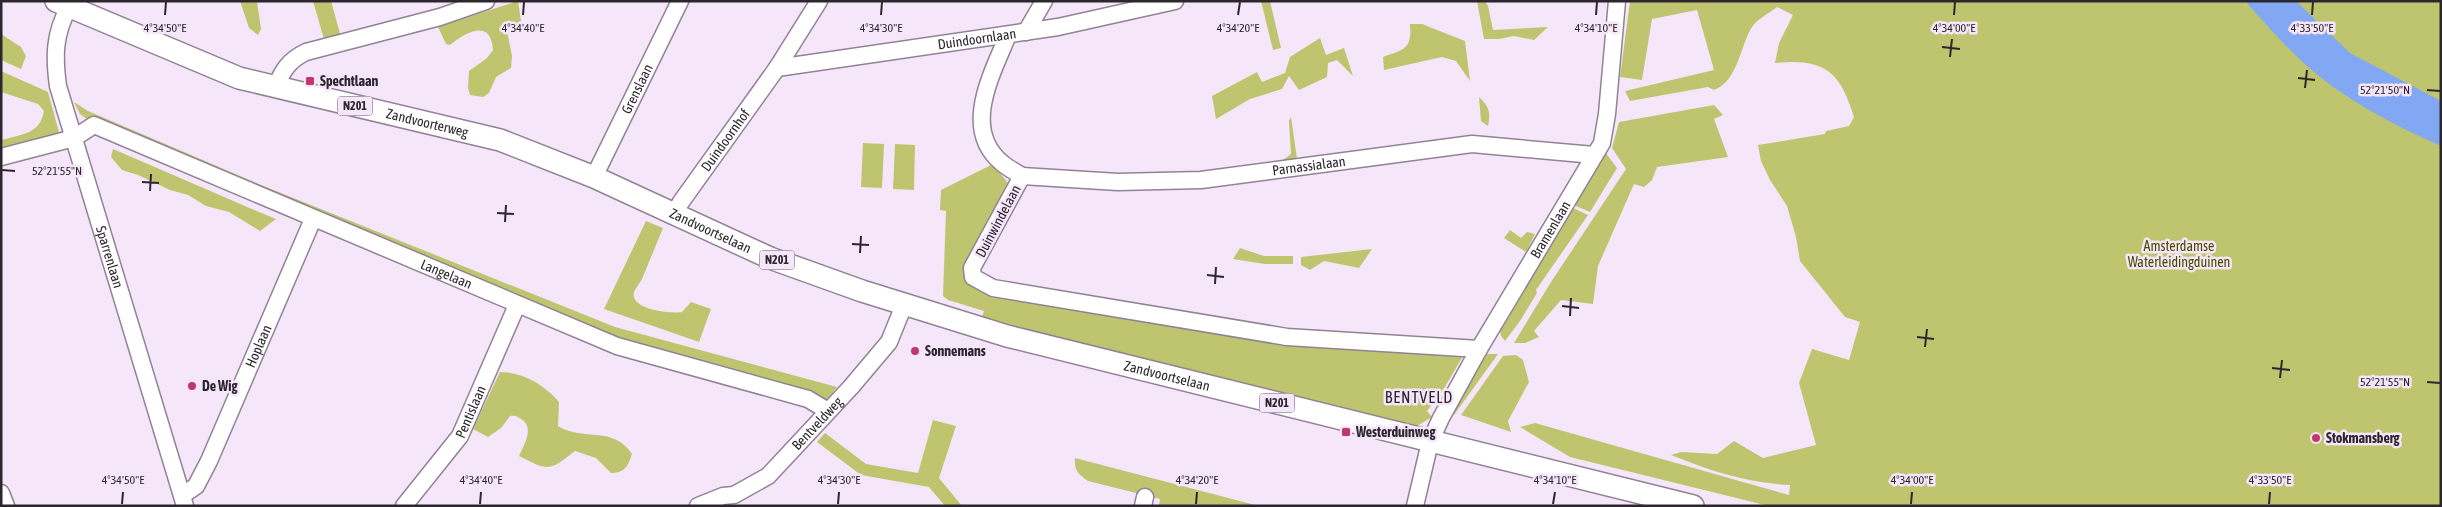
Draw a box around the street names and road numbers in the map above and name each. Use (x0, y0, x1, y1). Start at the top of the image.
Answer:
street label: Duindoornlaan (937, 25, 1017, 52)
street label: Grenslaan (618, 62, 656, 116)
road number: N201 (338, 96, 372, 115)
street label: Zandvoorterweg (384, 105, 470, 140)
street label: Duindoornhof (698, 106, 753, 174)
street label: Parnassialaan (1271, 153, 1346, 178)
street label: Duinwindelaan (972, 182, 1024, 260)
street label: Bramenlaan (1527, 198, 1574, 261)
street label: Zandvoortselaan (667, 205, 754, 256)
street label: Sparrenlaan (93, 224, 127, 290)
road number: N201 (760, 250, 794, 270)
street label: Langelaan (418, 256, 475, 292)
street label: Hoplaan (242, 322, 275, 370)
street label: Zandvoortselaan (1122, 357, 1212, 394)
street label: Pentislaan (452, 383, 489, 441)
street label: Bentveldweg (789, 393, 846, 453)
road number: N201 (1260, 393, 1294, 412)

